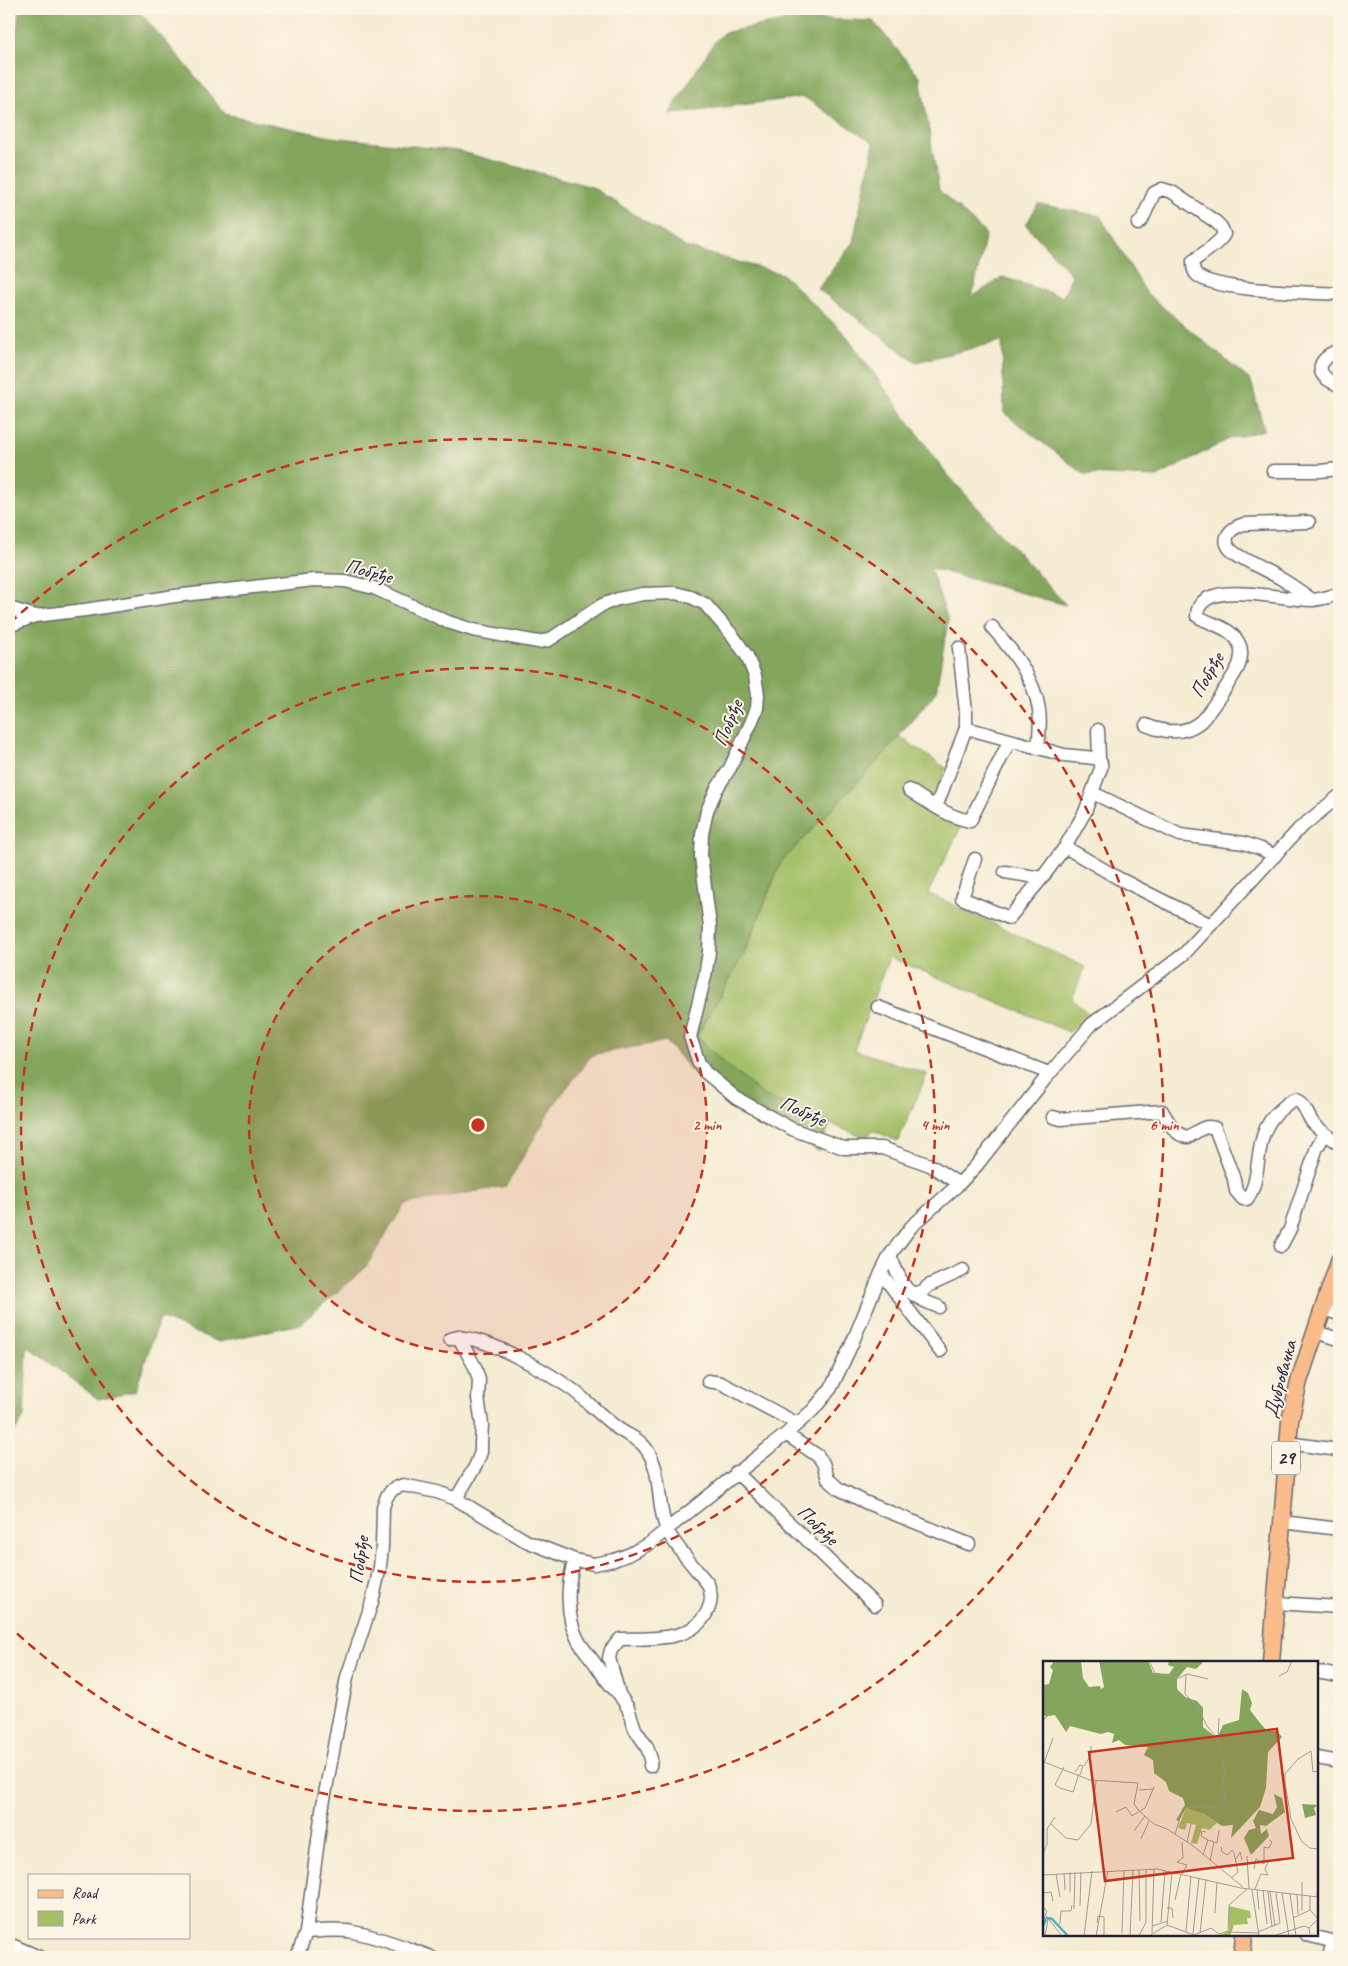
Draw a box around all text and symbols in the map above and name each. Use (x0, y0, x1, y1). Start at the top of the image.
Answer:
street label: Побрђе (343, 553, 397, 590)
street label: Побрђе (1184, 647, 1230, 702)
street label: Побрђе (707, 695, 749, 750)
street label: Побрђе (776, 1090, 831, 1133)
centre of rings (469, 1116, 487, 1134)
text: 2 min (693, 1116, 722, 1135)
text: 4 min (921, 1116, 950, 1135)
text: 6 min (1149, 1116, 1180, 1135)
street label: Дубровачка (1258, 1336, 1303, 1420)
road number: 29 (1272, 1442, 1300, 1475)
street label: Побрђе (792, 1499, 845, 1552)
street label: Побрђе (343, 1533, 375, 1585)
inset map (1043, 1661, 1318, 1936)
legend (28, 1874, 190, 1938)
text: Road (72, 1884, 99, 1903)
text: Park (72, 1910, 97, 1929)

